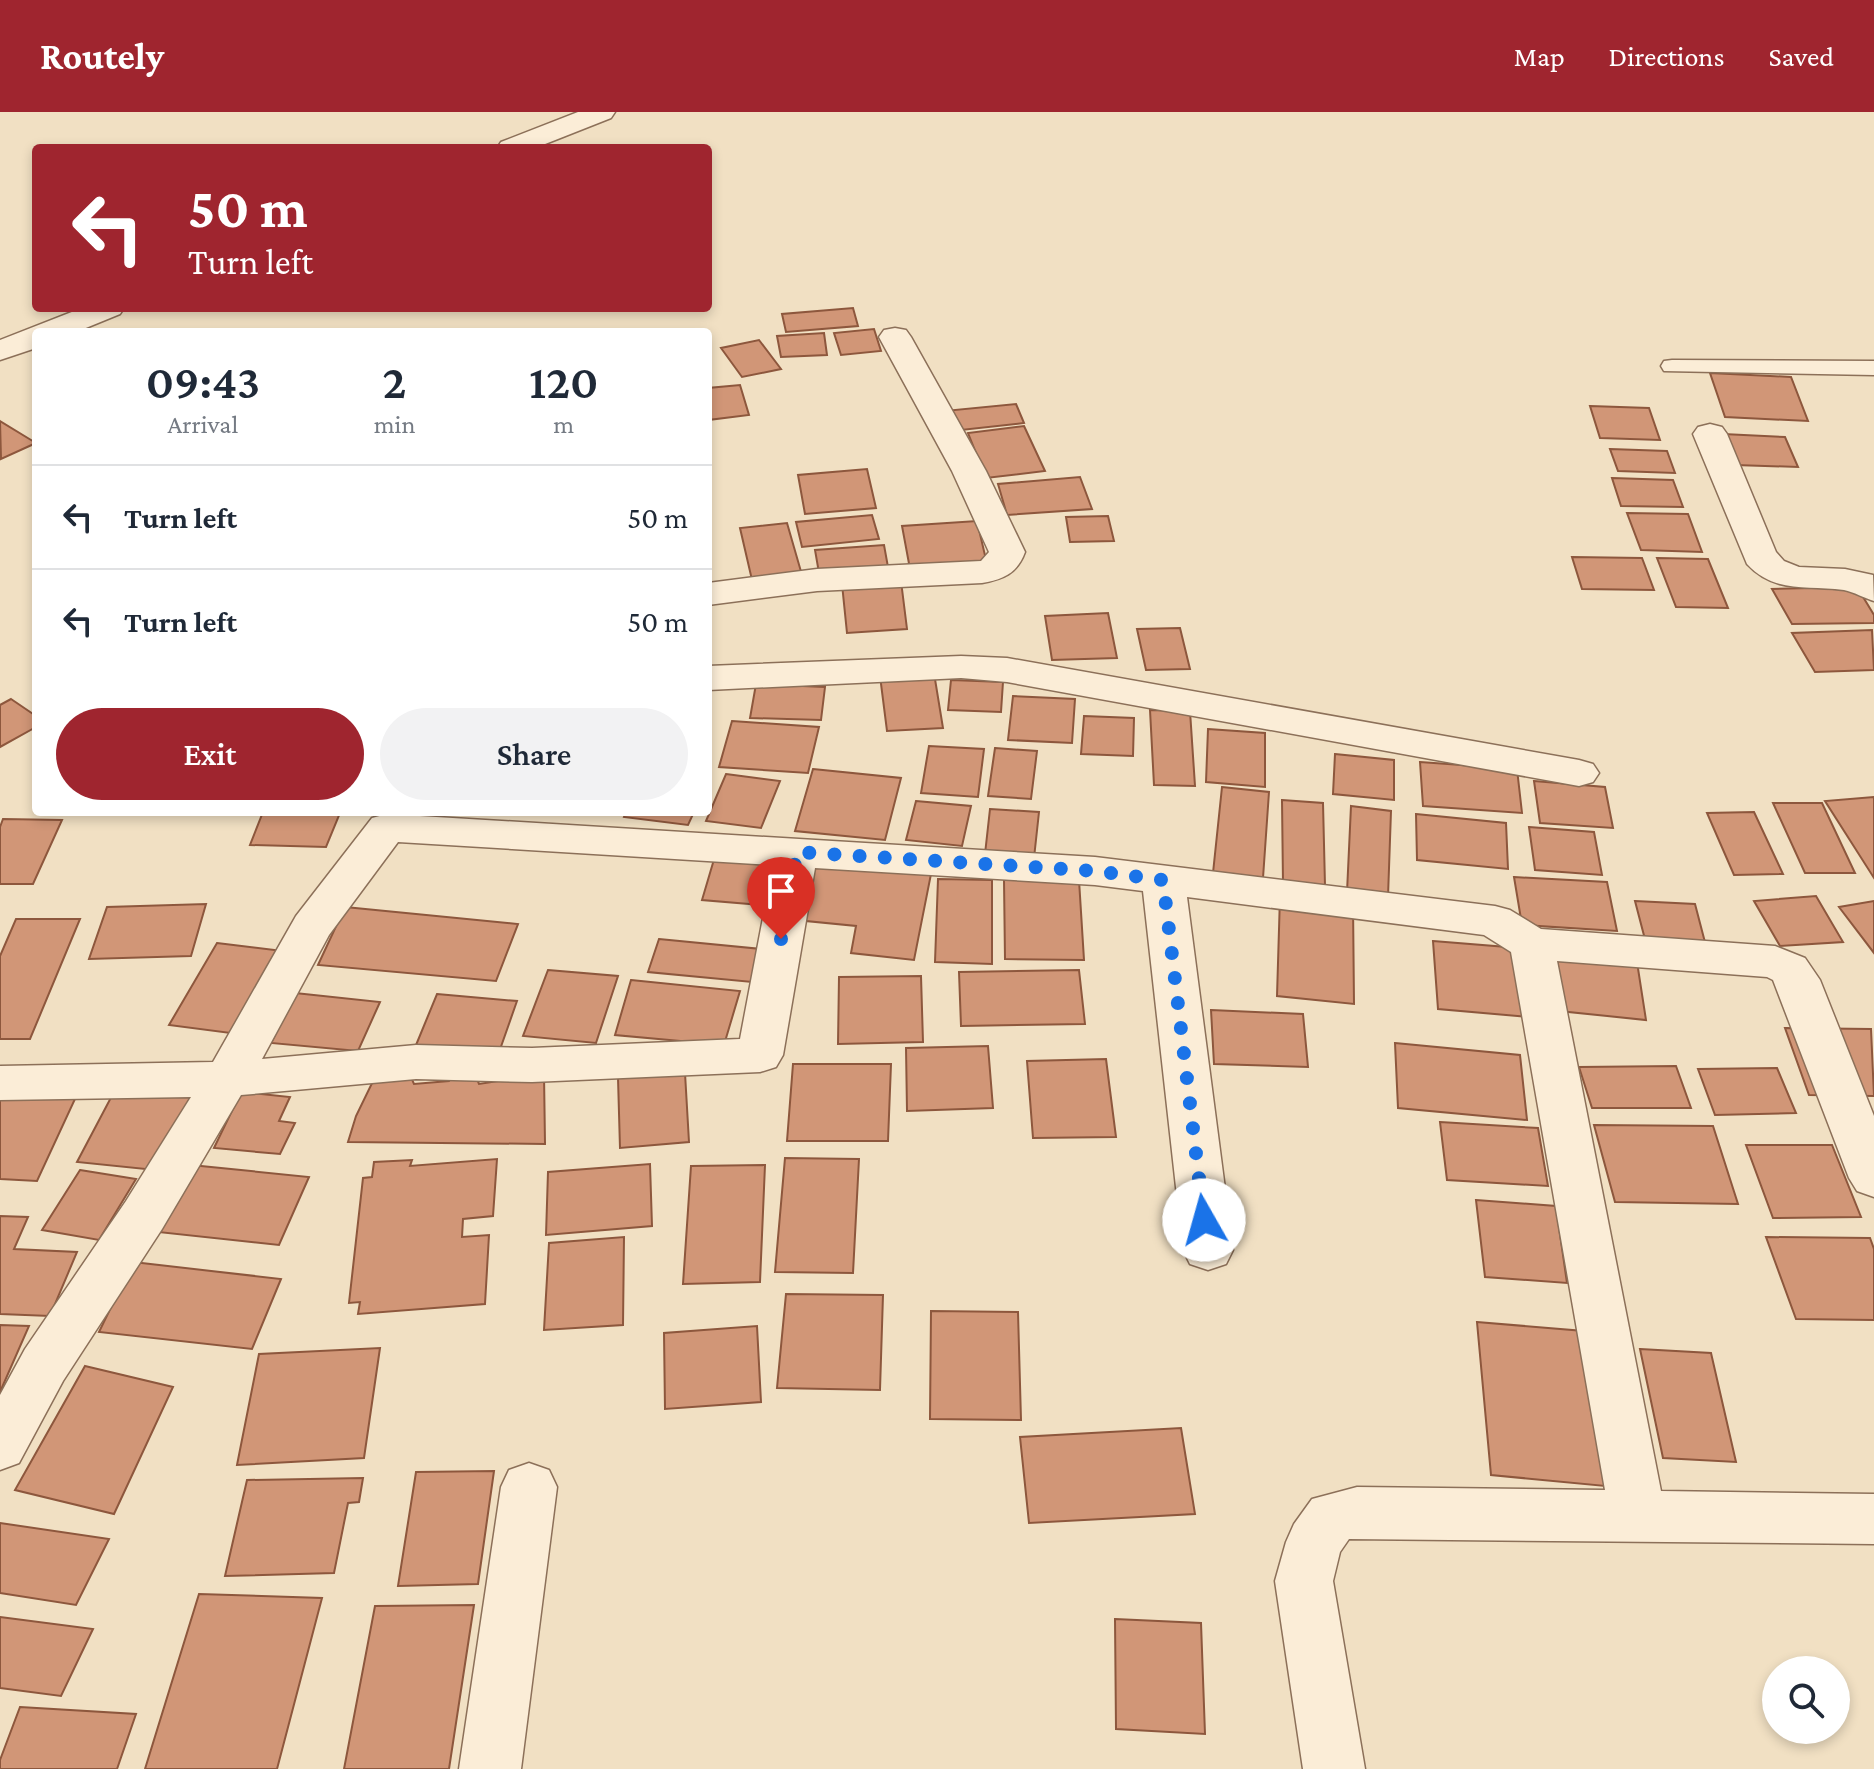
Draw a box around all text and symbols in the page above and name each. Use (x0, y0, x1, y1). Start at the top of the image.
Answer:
text: Routely (40, 35, 164, 77)
text: Map (1514, 41, 1565, 72)
text: Directions (1609, 41, 1724, 72)
text: Saved (1768, 41, 1834, 72)
icon: left (56, 176, 160, 280)
text: 50 m (188, 177, 308, 239)
text: Turn left (188, 242, 313, 282)
text: 09:43 (146, 355, 260, 408)
text: 2 (383, 355, 406, 408)
text: 120 (529, 355, 598, 408)
text: Arrival (167, 410, 238, 439)
text: min (374, 410, 415, 439)
text: m (553, 410, 574, 439)
icon: left (56, 495, 100, 539)
text: Turn left (124, 501, 237, 534)
text: 50 m (627, 501, 688, 534)
icon: left (56, 599, 100, 643)
text: Turn left (124, 605, 237, 638)
text: 50 m (627, 605, 688, 638)
button: Exit (56, 708, 364, 800)
button: Share (380, 708, 688, 800)
pin (747, 857, 815, 939)
icon: arrive (759, 869, 803, 913)
position arrow (1162, 1178, 1246, 1262)
map controls (1762, 1656, 1850, 1744)
button: search (1762, 1656, 1850, 1744)

